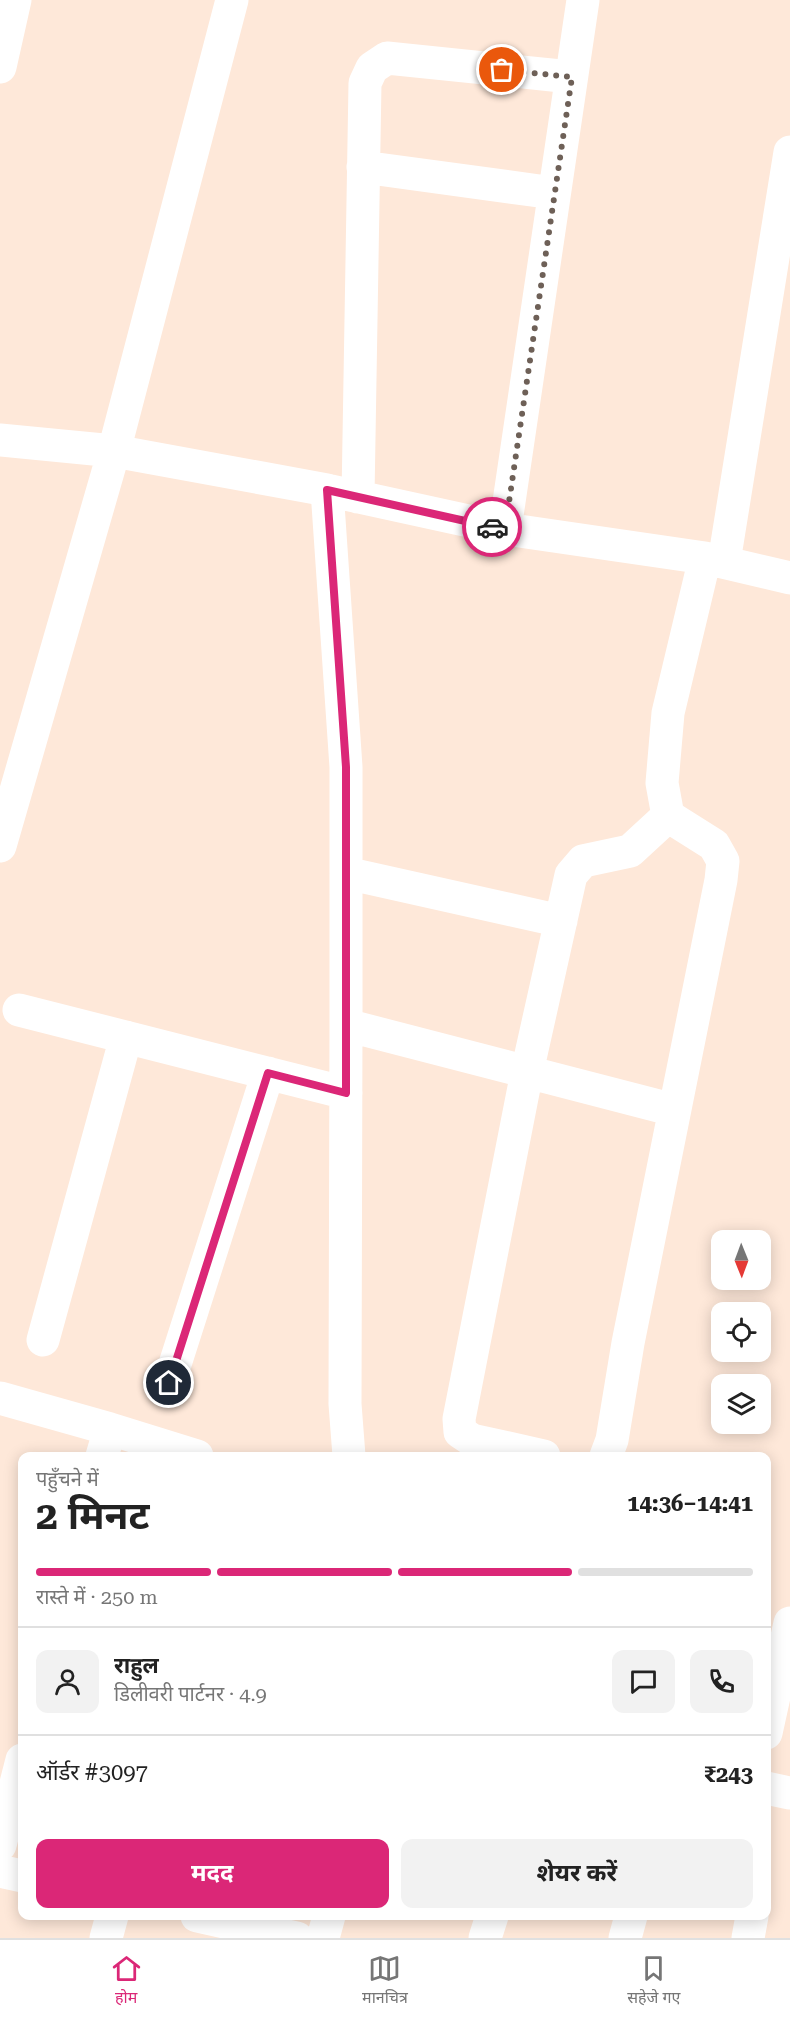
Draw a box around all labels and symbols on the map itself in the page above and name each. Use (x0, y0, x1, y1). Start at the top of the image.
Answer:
pin (476, 44, 527, 95)
courier (462, 497, 522, 557)
north arrow (711, 1230, 771, 1290)
pin (143, 1357, 194, 1408)

